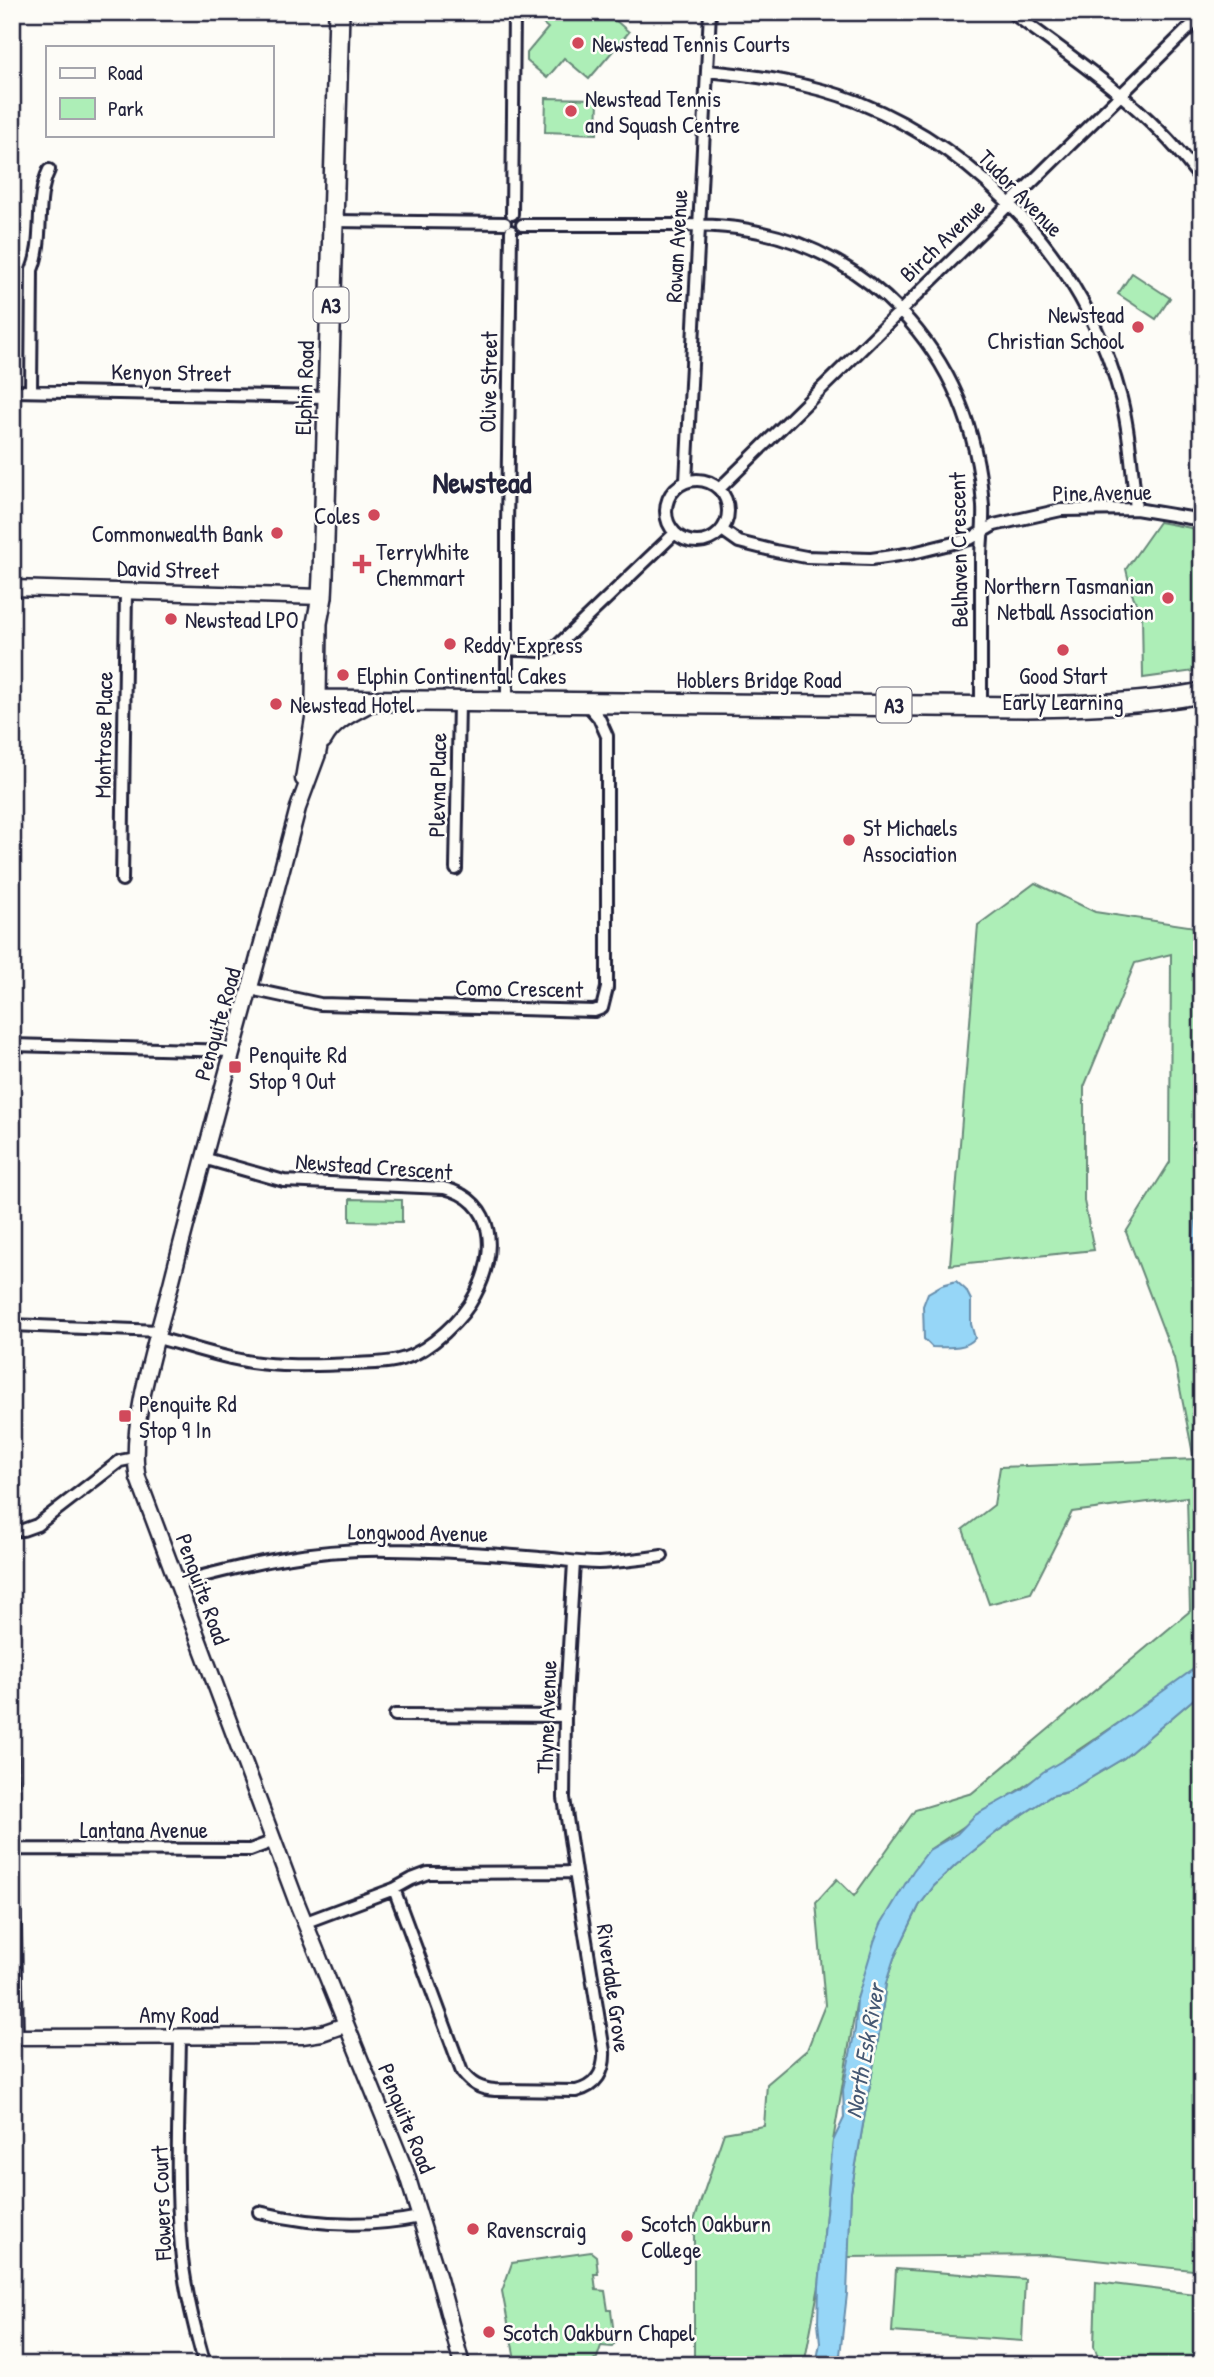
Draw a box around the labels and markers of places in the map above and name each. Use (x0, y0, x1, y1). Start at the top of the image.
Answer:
place label: Newstead Tennis Courts (592, 28, 790, 59)
marker: Newstead Tennis Courts (570, 35, 586, 51)
place label: Newstead Tennis and Squash Centre (585, 83, 740, 140)
marker: Newstead Tennis and Squash Centre (563, 103, 579, 119)
place label: Newstead Christian School (987, 299, 1125, 356)
marker: Newstead Christian School (1130, 319, 1146, 335)
place label: Coles (314, 500, 360, 531)
marker: Coles (366, 507, 382, 523)
place label: Commonwealth Bank (92, 518, 263, 549)
marker: Commonwealth Bank (269, 525, 285, 541)
place label: TerryWhite Chemmart (376, 536, 469, 593)
marker: TerryWhite Chemmart (354, 556, 370, 572)
place label: Northern Tasmanian Netball Association (984, 570, 1154, 627)
marker: Northern Tasmanian Netball Association (1160, 590, 1176, 606)
place label: Newstead LPO (185, 604, 299, 635)
marker: Newstead LPO (163, 611, 179, 627)
place label: Reddy Express (464, 629, 583, 660)
marker: Reddy Express (442, 636, 458, 652)
marker: Good Start Early Learning (1055, 642, 1071, 658)
place label: Elphin Continental Cakes (357, 660, 567, 691)
place label: Good Start Early Learning (1003, 660, 1123, 717)
marker: Elphin Continental Cakes (335, 667, 351, 683)
place label: Newstead Hotel (290, 689, 415, 720)
marker: Newstead Hotel (268, 696, 284, 712)
place label: St Michaels Association (863, 812, 957, 869)
marker: St Michaels Association (841, 832, 857, 848)
place label: Penquite Rd Stop 9 Out (249, 1039, 346, 1096)
marker: Penquite Rd Stop 9 Out (227, 1059, 243, 1075)
place label: Penquite Rd Stop 9 In (139, 1388, 236, 1445)
marker: Penquite Rd Stop 9 In (117, 1408, 133, 1424)
place label: Scotch Oakburn College (641, 2208, 771, 2265)
place label: Ravenscraig (487, 2214, 586, 2245)
marker: Ravenscraig (465, 2221, 481, 2237)
marker: Scotch Oakburn College (619, 2228, 635, 2244)
place label: Scotch Oakburn Chapel (503, 2317, 695, 2348)
marker: Scotch Oakburn Chapel (481, 2324, 497, 2340)

